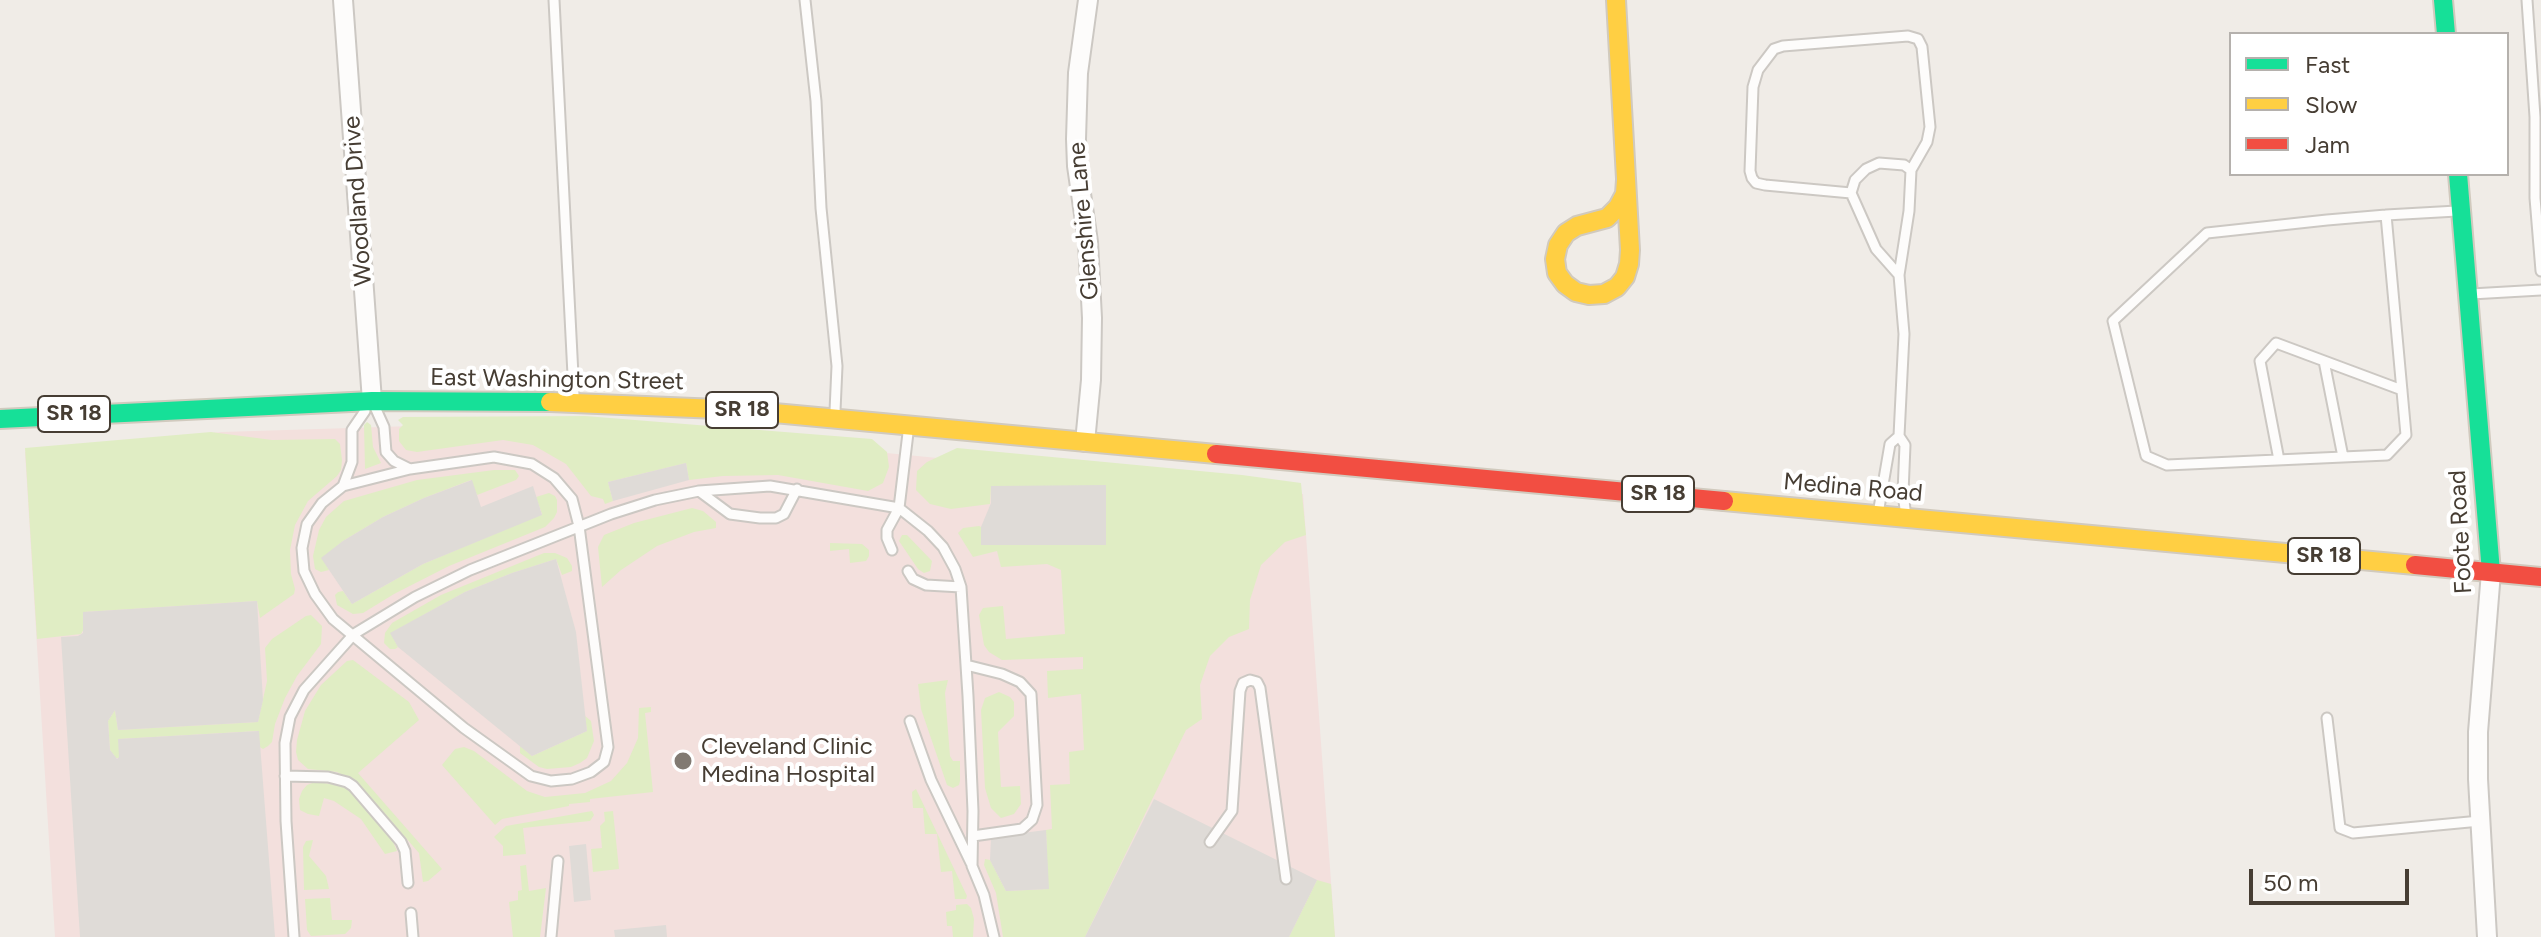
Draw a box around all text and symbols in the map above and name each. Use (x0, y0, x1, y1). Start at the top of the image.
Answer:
legend (2229, 32, 2509, 176)
text: Fast (2305, 50, 2350, 79)
text: Slow (2305, 90, 2357, 119)
street label: Woodland Drive (338, 115, 378, 287)
text: Jam (2305, 130, 2350, 159)
street label: Glenshire Lane (1063, 141, 1105, 301)
street label: East Washington Street (430, 363, 684, 397)
road number: SR 18 (706, 392, 778, 428)
road number: SR 18 (38, 396, 110, 432)
street label: Medina Road (1782, 468, 1924, 508)
street label: Foote Road (2443, 469, 2479, 595)
road number: SR 18 (1622, 476, 1694, 512)
road number: SR 18 (2288, 538, 2360, 574)
place label: Cleveland Clinic Medina Hospital (701, 733, 875, 789)
marker: Cleveland Clinic Medina Hospital (672, 750, 694, 772)
scale bar (2253, 853, 2413, 903)
text: 50 m (2263, 868, 2319, 897)

